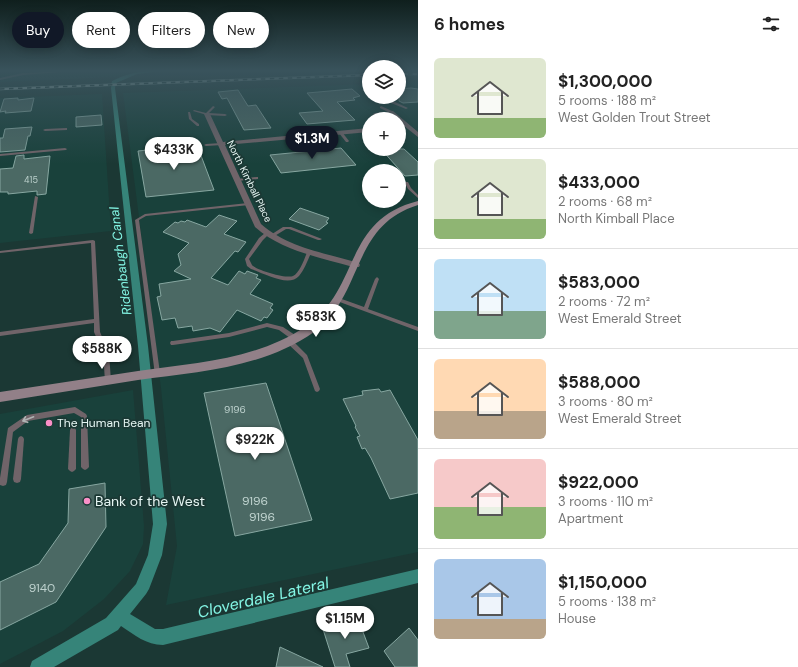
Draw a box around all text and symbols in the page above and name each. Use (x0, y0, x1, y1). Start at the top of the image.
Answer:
chip: Buy (12, 12, 64, 48)
chip: Rent (72, 12, 130, 48)
chip: Filters (138, 12, 205, 48)
chip: New (213, 12, 269, 48)
text: 6 homes (434, 13, 505, 35)
icon: filters (760, 13, 782, 35)
map controls (362, 60, 406, 208)
button: layers (362, 60, 406, 104)
text: $1,300,000 (558, 70, 652, 92)
icon: home (466, 74, 514, 122)
text: 5 rooms · 188 m² (558, 92, 656, 109)
text: West Golden Trout Street (558, 109, 711, 126)
button: + (362, 112, 406, 156)
pin: $1.3M (284, 126, 340, 160)
text: $1.3M (294, 130, 330, 147)
pin: $433K (146, 137, 202, 171)
street label: North Kimball Place (224, 138, 275, 225)
text: $433K (154, 141, 194, 158)
button: − (362, 164, 406, 208)
text: $433,000 (558, 171, 640, 193)
house number: 415 (24, 174, 38, 186)
icon: home (466, 175, 514, 223)
text: 2 rooms · 68 m² (558, 193, 652, 210)
water label: Ridenbaugh Canal (105, 205, 136, 316)
text: North Kimball Place (558, 210, 675, 227)
text: $583,000 (558, 271, 640, 293)
icon: home (466, 275, 514, 323)
text: 2 rooms · 72 m² (558, 293, 650, 310)
pin: $583K (288, 304, 344, 338)
text: $583K (296, 308, 336, 325)
text: West Emerald Street (558, 310, 682, 327)
pin: $588K (74, 336, 130, 370)
text: $588K (82, 340, 122, 357)
text: $588,000 (558, 371, 640, 393)
icon: home (466, 375, 514, 423)
text: 3 rooms · 80 m² (558, 393, 653, 410)
house number: 9196 (224, 403, 246, 416)
text: West Emerald Street (558, 410, 682, 427)
place label: The Human Bean (57, 415, 151, 431)
one-way arrow (23, 416, 35, 424)
marker: The Human Bean (44, 418, 54, 428)
pin: $922K (227, 427, 283, 461)
text: $922K (235, 431, 275, 448)
text: $922,000 (558, 471, 639, 493)
icon: home (466, 475, 514, 523)
place label: Bank of the West (95, 492, 205, 510)
house number: 9196 (242, 493, 268, 509)
text: 3 rooms · 110 m² (558, 493, 653, 510)
marker: Bank of the West (82, 496, 92, 506)
house number: 9196 (249, 509, 275, 525)
text: Apartment (558, 510, 623, 527)
text: $1,150,000 (558, 571, 647, 593)
water label: Cloverdale Lateral (195, 572, 331, 623)
icon: home (466, 575, 514, 623)
house number: 9140 (29, 580, 55, 596)
text: 5 rooms · 138 m² (558, 593, 656, 610)
pin: $1.15M (312, 606, 378, 640)
text: $1.15M (325, 610, 365, 627)
text: House (558, 610, 596, 627)

